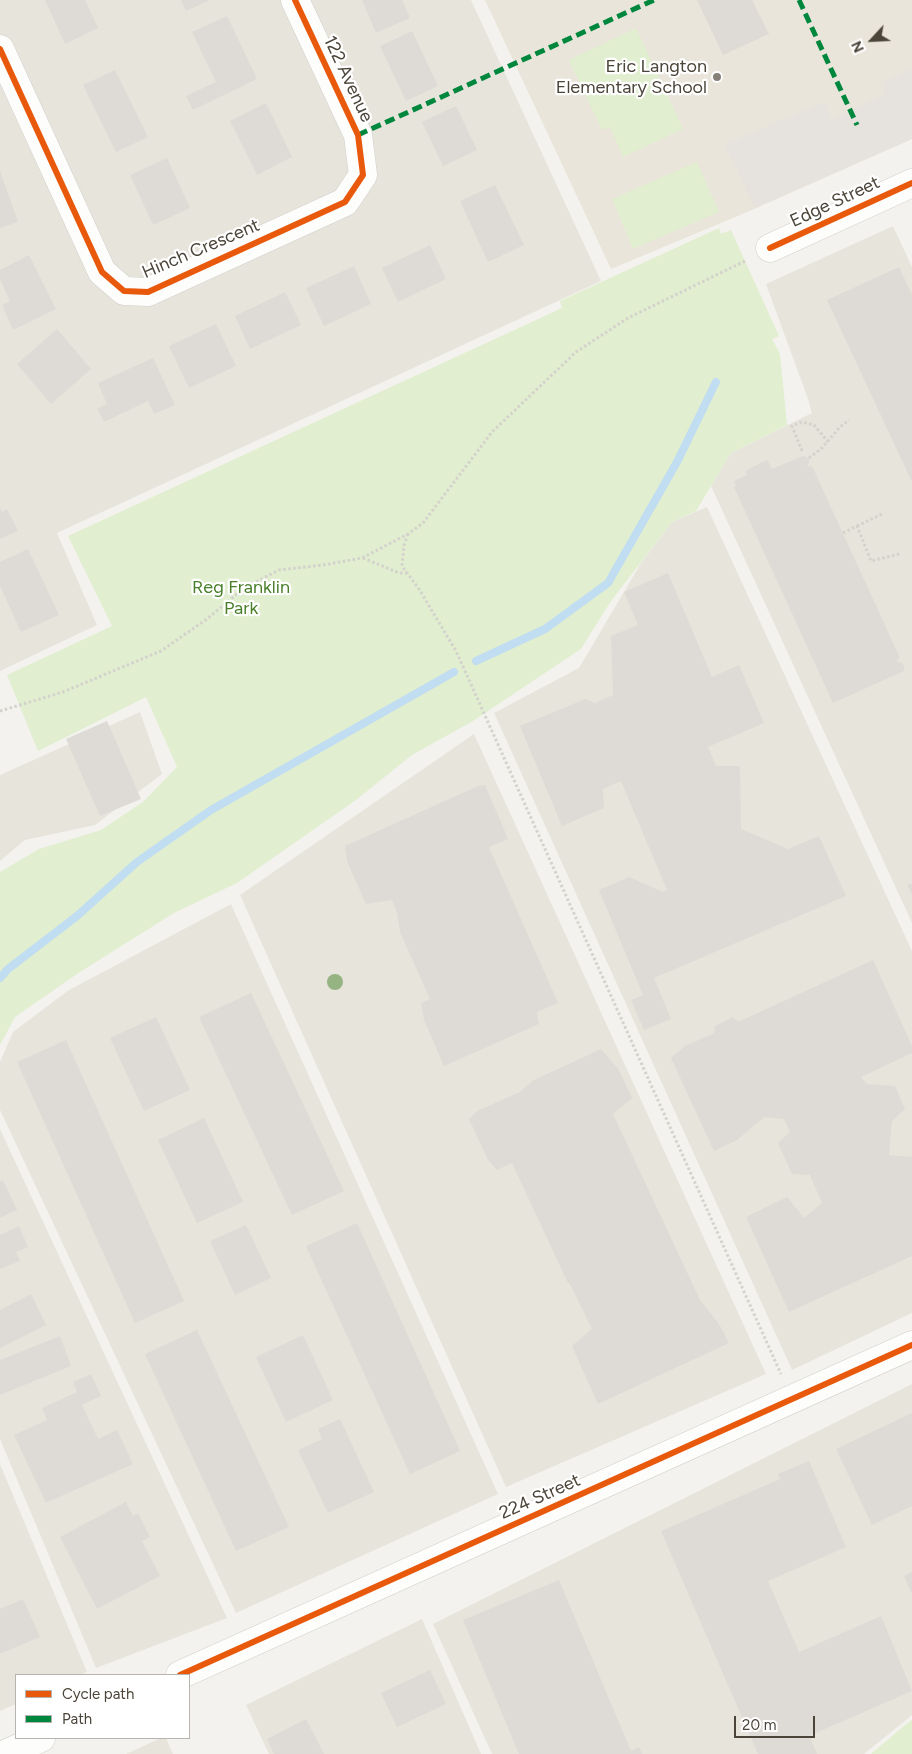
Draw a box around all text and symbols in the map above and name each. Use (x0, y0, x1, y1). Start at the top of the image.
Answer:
north arrow (847, 15, 897, 65)
street label: 122 Avenue (319, 32, 377, 126)
text: N (848, 38, 868, 55)
place label: Eric Langton Elementary School (556, 56, 707, 98)
marker: Eric Langton Elementary School (711, 71, 723, 83)
street label: Edge Street (787, 172, 883, 232)
street label: Hinch Crescent (139, 215, 263, 283)
park label: Reg Franklin Park (192, 577, 290, 620)
street label: 224 Street (496, 1470, 584, 1524)
legend (15, 1674, 190, 1739)
text: Cycle path (62, 1685, 134, 1703)
scale bar (737, 1706, 818, 1738)
text: Path (62, 1710, 92, 1728)
text: 20 m (742, 1716, 776, 1734)

